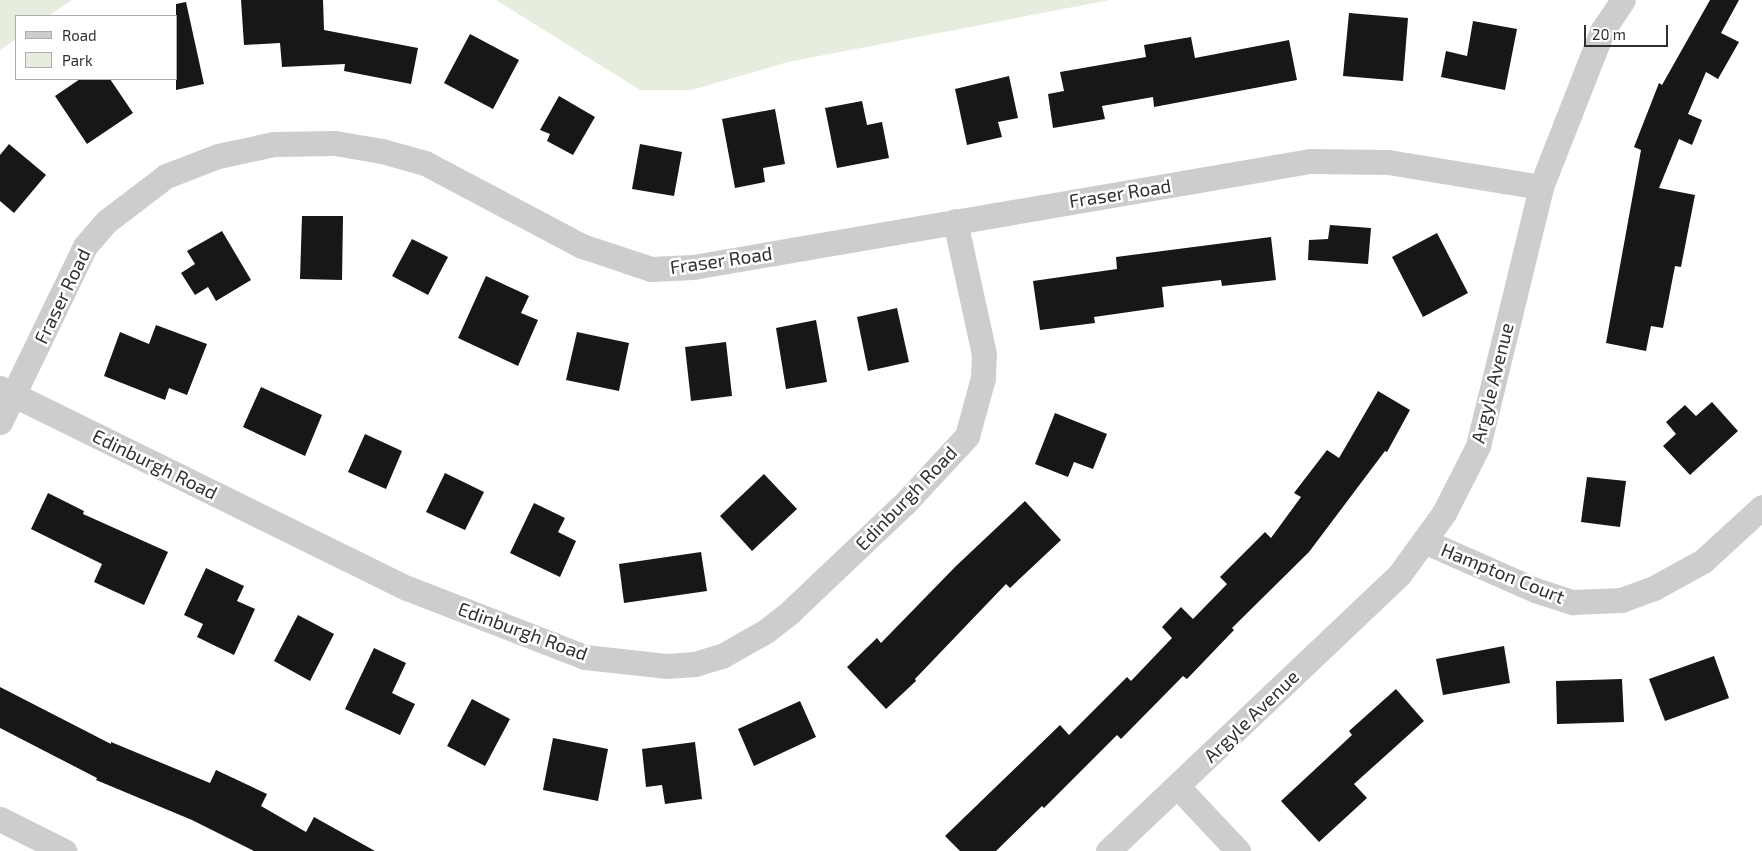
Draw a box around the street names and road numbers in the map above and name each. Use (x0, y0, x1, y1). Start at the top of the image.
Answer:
street label: Fraser Road (1067, 174, 1173, 212)
street label: Fraser Road (668, 242, 774, 278)
street label: Fraser Road (29, 245, 95, 347)
street label: Argyle Avenue (1466, 320, 1518, 446)
street label: Edinburgh Road (89, 424, 221, 504)
street label: Edinburgh Road (851, 441, 961, 555)
street label: Hampton Court (1438, 538, 1568, 608)
street label: Edinburgh Road (455, 597, 591, 665)
street label: Argyle Avenue (1199, 665, 1303, 767)

